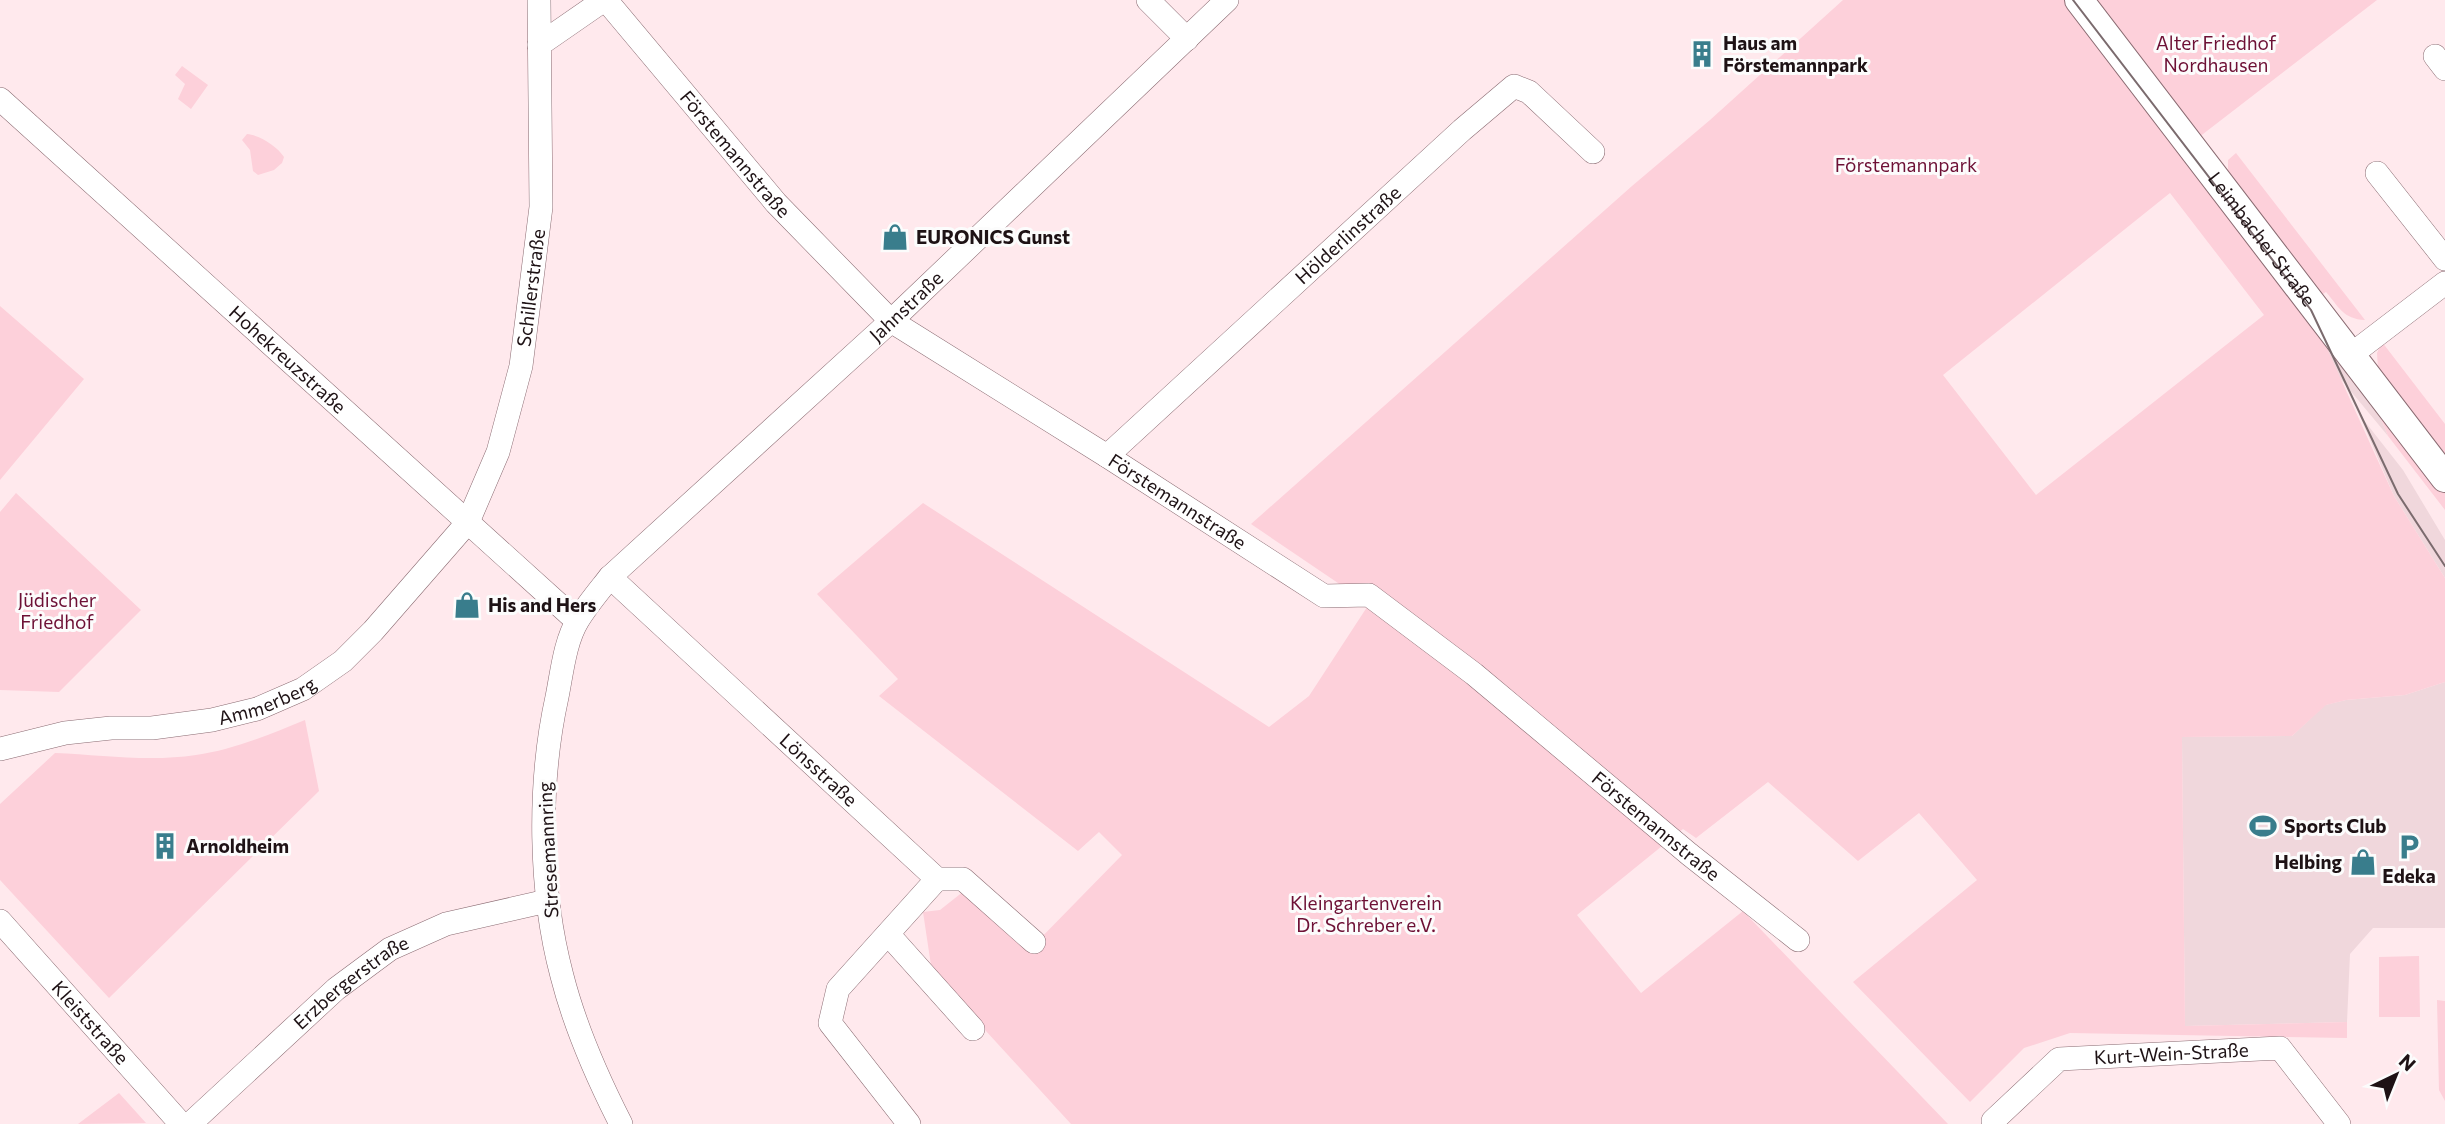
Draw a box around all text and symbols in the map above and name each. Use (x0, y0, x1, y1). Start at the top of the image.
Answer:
place label: Haus am Förstemannpark (1723, 31, 1868, 76)
park label: Alter Friedhof Nordhausen (2156, 31, 2277, 76)
building icon: Haus am Förstemannpark (1687, 39, 1717, 69)
street label: Förstemannstraße (676, 85, 796, 222)
park label: Förstemannpark (1835, 153, 1977, 176)
street label: Leimbacher Straße (2204, 167, 2321, 310)
street label: Hölderlinstraße (1290, 180, 1405, 289)
shop icon: EURONICS Gunst (880, 222, 910, 252)
place label: EURONICS Gunst (916, 225, 1070, 248)
street label: Schillerstraße (512, 228, 549, 348)
street label: Jahnstraße (864, 266, 947, 346)
street label: Hohekreuzstraße (225, 300, 351, 418)
street label: Förstemannstraße (1105, 448, 1251, 554)
park label: Jüdischer Friedhof (18, 588, 97, 633)
shop icon: His and Hers (452, 590, 482, 620)
place label: His and Hers (488, 593, 597, 616)
street label: Ammerberg (216, 672, 320, 729)
street label: Lönsstraße (776, 728, 862, 811)
street label: Förstemannstraße (1588, 766, 1725, 885)
street label: Stresemannring (532, 781, 563, 919)
sports icon: Sports Club (2248, 811, 2278, 841)
place label: Sports Club (2284, 814, 2387, 837)
building icon: Arnoldheim (150, 831, 180, 861)
parking icon: Edeka (2394, 832, 2424, 862)
place label: Arnoldheim (186, 834, 289, 857)
shop icon: Helbing (2348, 847, 2378, 877)
place label: Helbing (2275, 850, 2343, 873)
place label: Edeka (2382, 864, 2436, 887)
park label: Kleingartenverein Dr. Schreber e.V. (1290, 891, 1442, 936)
street label: Erzbergerstraße (288, 930, 412, 1034)
street label: Kleiststraße (48, 976, 134, 1069)
street label: Kurt-Wein-Straße (2093, 1038, 2249, 1068)
north arrow (2361, 1040, 2431, 1110)
text: N (2395, 1049, 2421, 1075)

